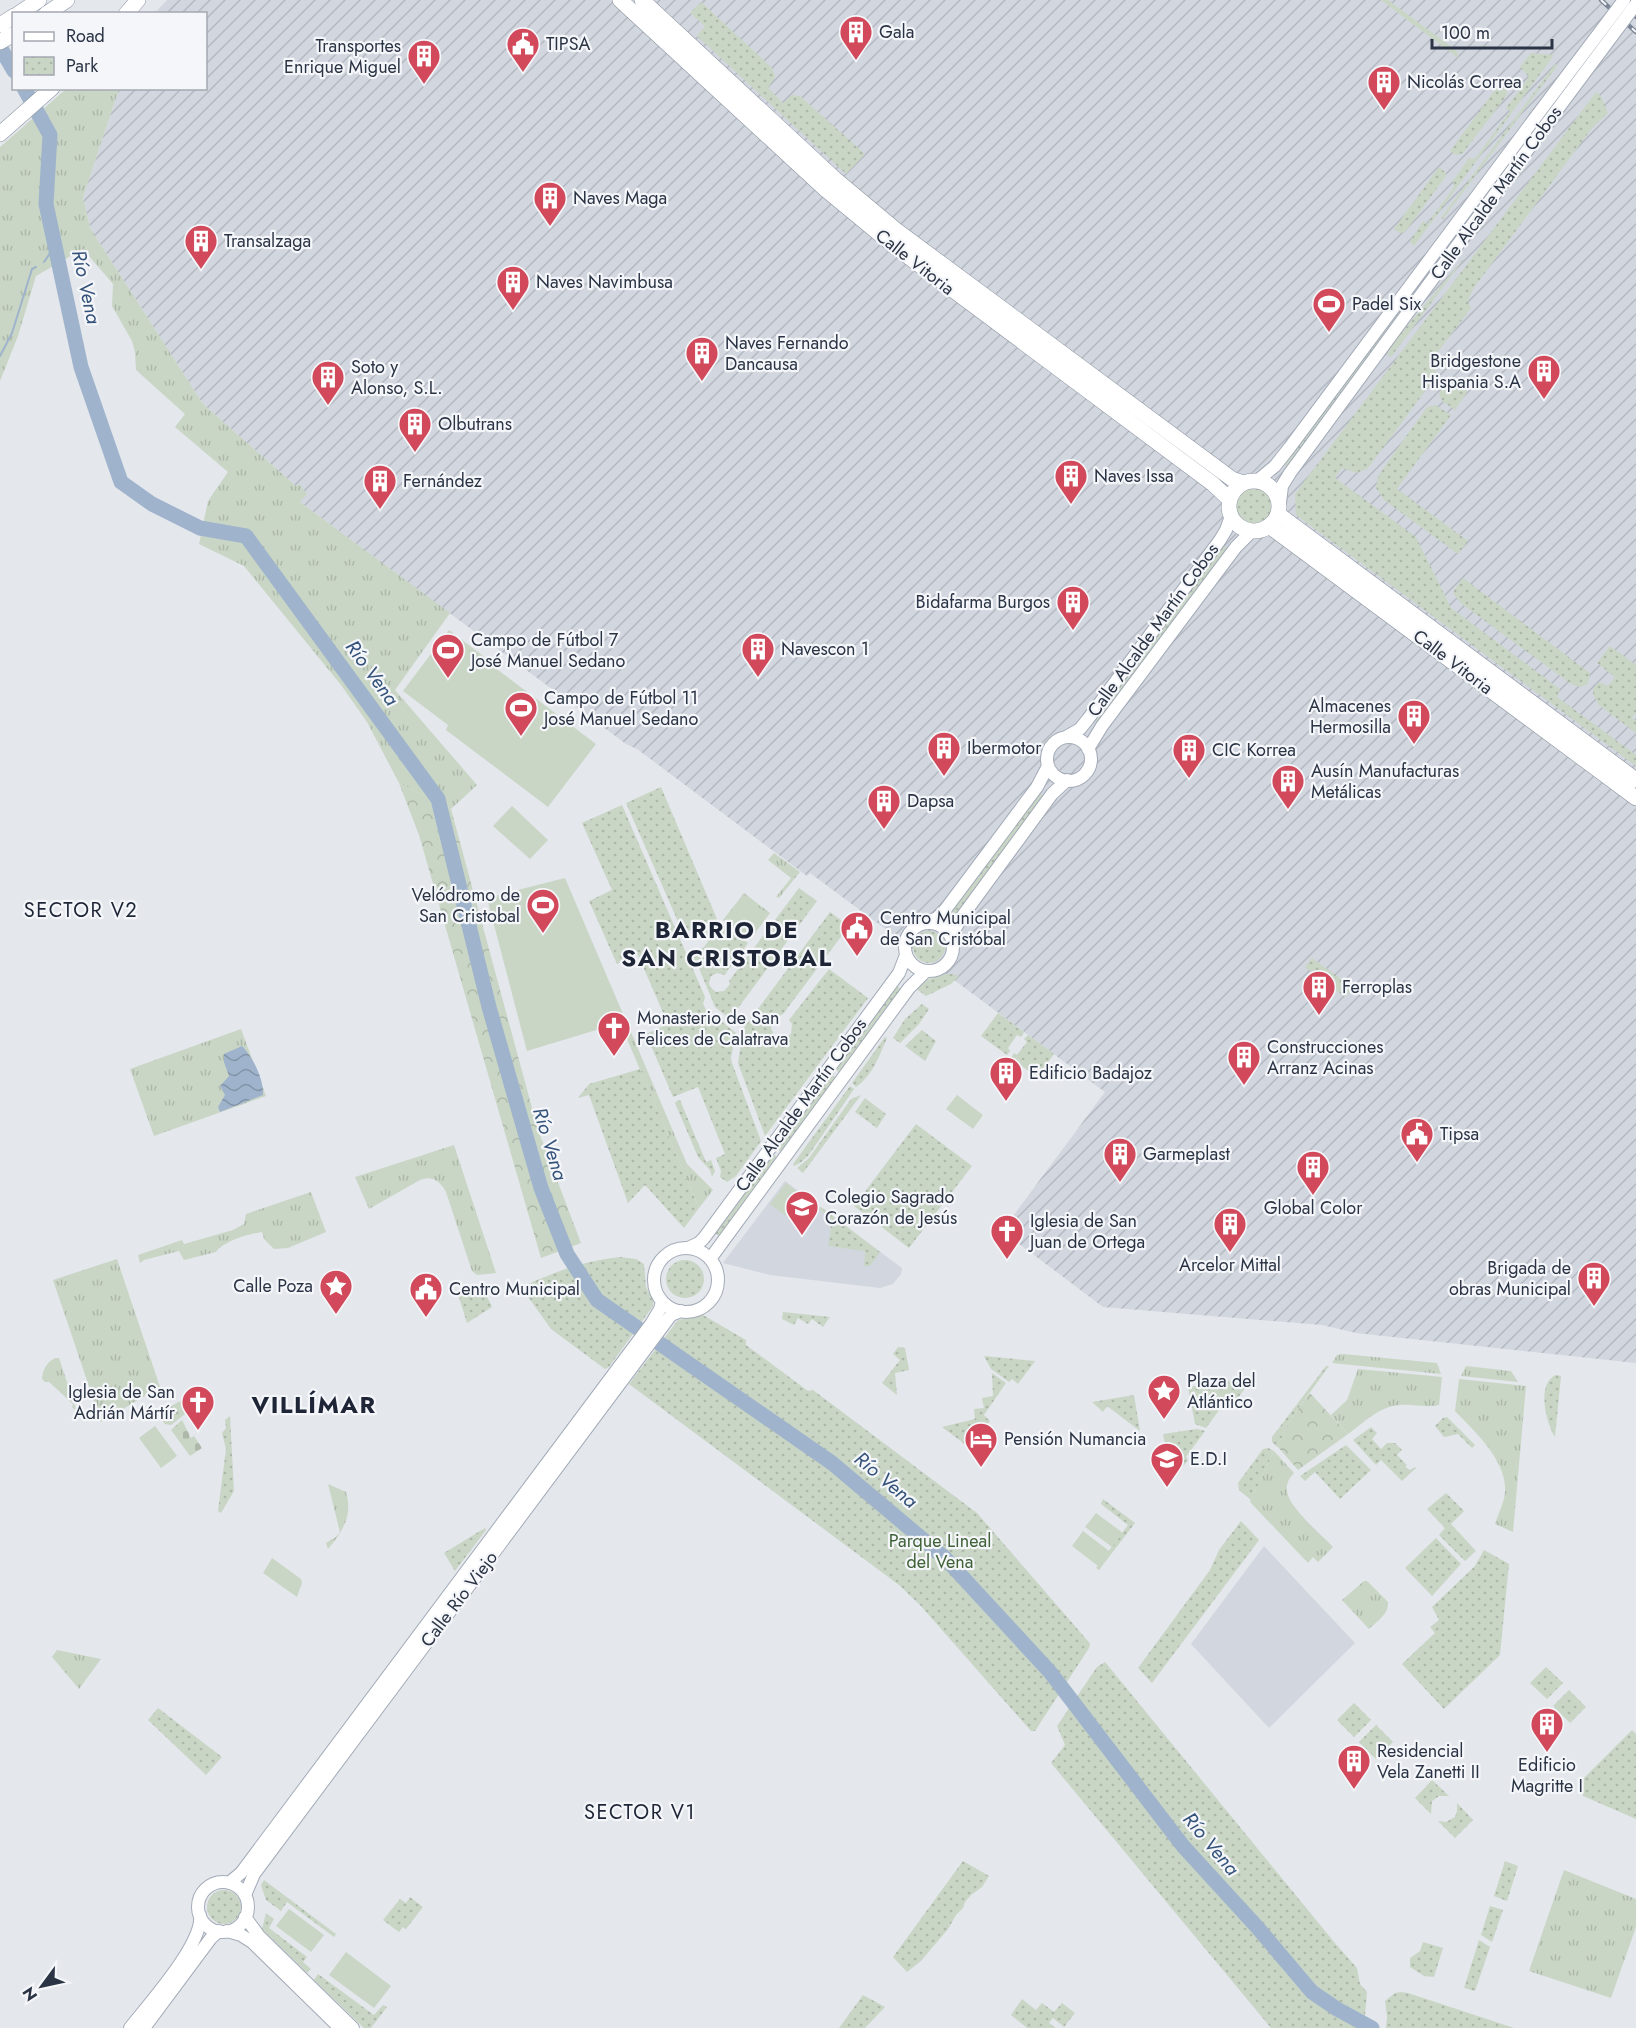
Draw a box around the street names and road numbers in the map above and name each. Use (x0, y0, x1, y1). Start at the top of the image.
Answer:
street label: Calle Alcalde Martín Cobos (1424, 101, 1568, 285)
street label: Calle Vitoria (870, 223, 960, 301)
street label: Calle Alcalde Martín Cobos (1081, 538, 1225, 722)
street label: Calle Vitoria (1408, 623, 1498, 701)
street label: Calle Alcalde Martín Cobos (729, 1013, 873, 1197)
street label: Calle Río Viejo (414, 1545, 504, 1652)

